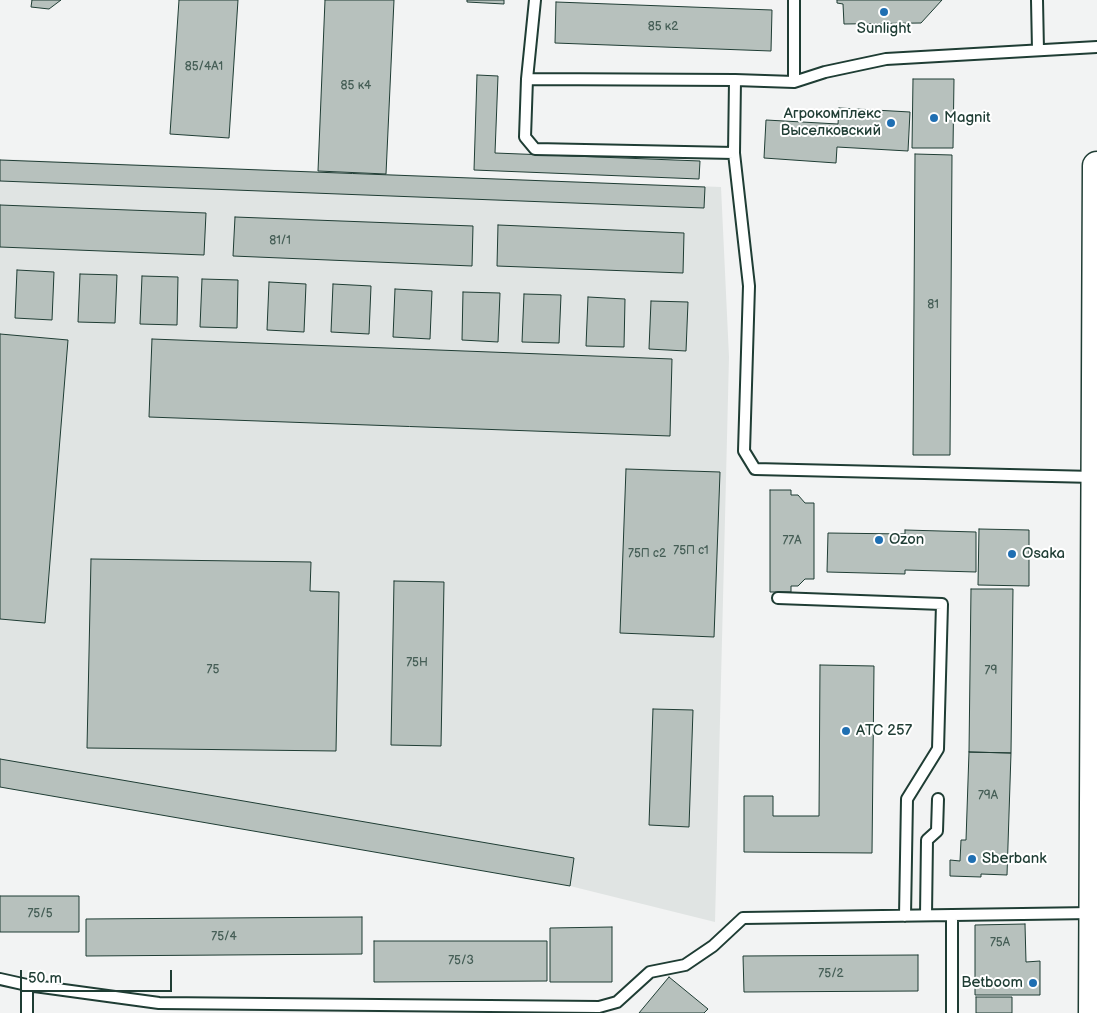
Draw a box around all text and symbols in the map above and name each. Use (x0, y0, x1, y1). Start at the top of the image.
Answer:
marker: Sunlight (878, 6, 890, 18)
house number: 85 к2 (648, 20, 678, 34)
place label: Sunlight (857, 20, 911, 38)
house number: 85/4А1 (185, 60, 223, 74)
house number: 85 к4 (341, 79, 371, 93)
place label: Агрокомплекс Выселковский (781, 105, 881, 140)
place label: Magnit (944, 109, 991, 127)
marker: Magnit (928, 112, 940, 124)
marker: Агрокомплекс Выселковский (885, 117, 897, 129)
house number: 81/1 (269, 234, 291, 248)
house number: 81 (927, 298, 939, 312)
place label: Ozon (889, 531, 924, 549)
house number: 77А (782, 534, 802, 548)
marker: Ozon (873, 534, 885, 546)
house number: 75П с1 (673, 544, 709, 558)
place label: Osaka (1022, 545, 1065, 563)
house number: 75П с2 (628, 547, 666, 561)
marker: Osaka (1006, 548, 1018, 560)
house number: 75Н (406, 656, 428, 670)
house number: 75 (207, 663, 219, 677)
house number: 79 (985, 664, 997, 678)
place label: АТС 257 (856, 722, 912, 740)
marker: АТС 257 (840, 725, 852, 737)
house number: 79А (978, 789, 998, 803)
place label: Sberbank (982, 850, 1047, 868)
marker: Sberbank (966, 853, 978, 865)
house number: 75/5 (27, 907, 53, 921)
house number: 75/4 (211, 930, 237, 944)
house number: 75А (990, 936, 1010, 950)
house number: 75/3 (448, 954, 474, 968)
scale bar (22, 960, 175, 992)
house number: 75/2 (818, 967, 844, 981)
text: 50 m (28, 969, 62, 988)
place label: Betboom (961, 974, 1023, 992)
marker: Betboom (1027, 977, 1039, 989)

